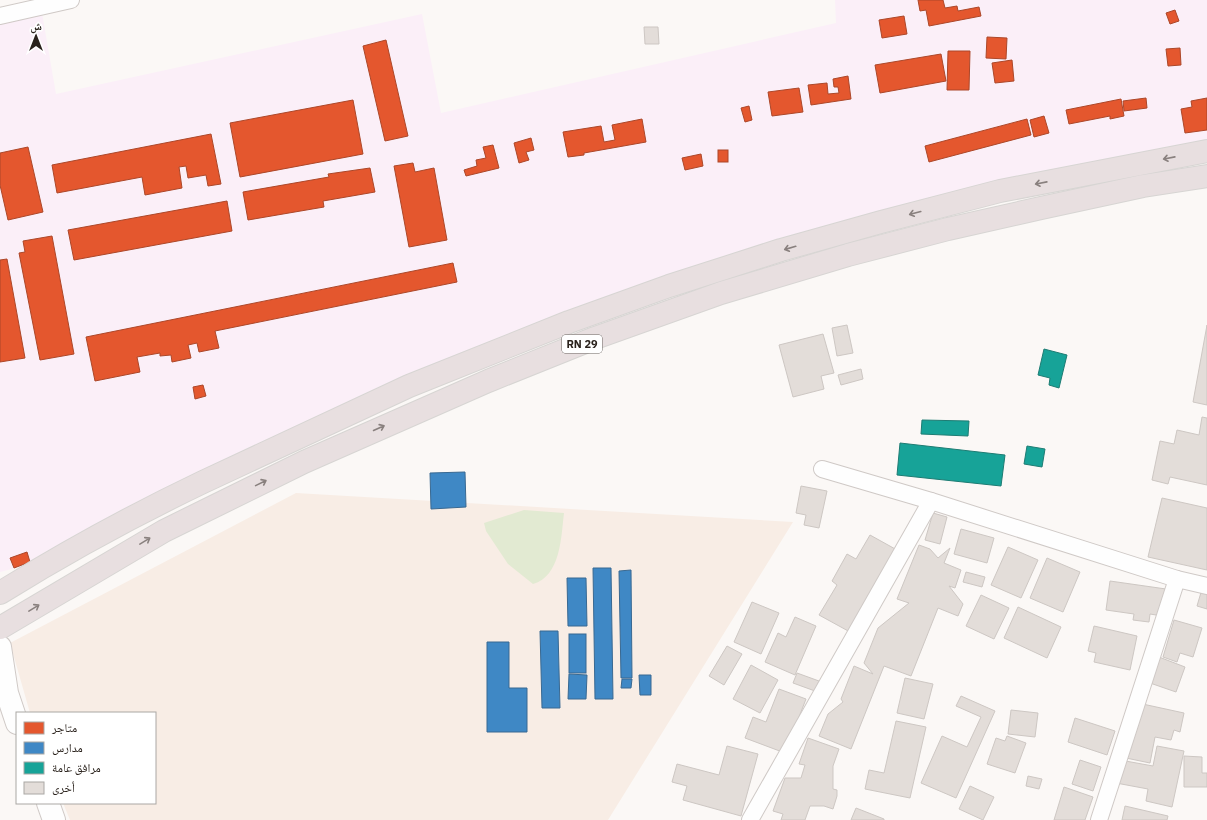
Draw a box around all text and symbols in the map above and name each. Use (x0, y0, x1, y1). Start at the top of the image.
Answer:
north arrow (16, 16, 56, 56)
text: ش (30, 19, 42, 34)
one-way arrow (1163, 154, 1176, 162)
one-way arrow (1035, 179, 1048, 187)
one-way arrow (909, 210, 922, 217)
one-way arrow (783, 245, 796, 252)
road number: RN 29 (562, 335, 602, 353)
one-way arrow (373, 424, 385, 431)
one-way arrow (255, 479, 267, 486)
one-way arrow (139, 537, 151, 545)
one-way arrow (28, 603, 40, 611)
legend (16, 712, 156, 804)
text: متاجر (51, 720, 77, 735)
text: مدارس (52, 740, 83, 755)
text: مرافق عامة (52, 760, 101, 775)
text: أخرى (52, 780, 75, 795)

